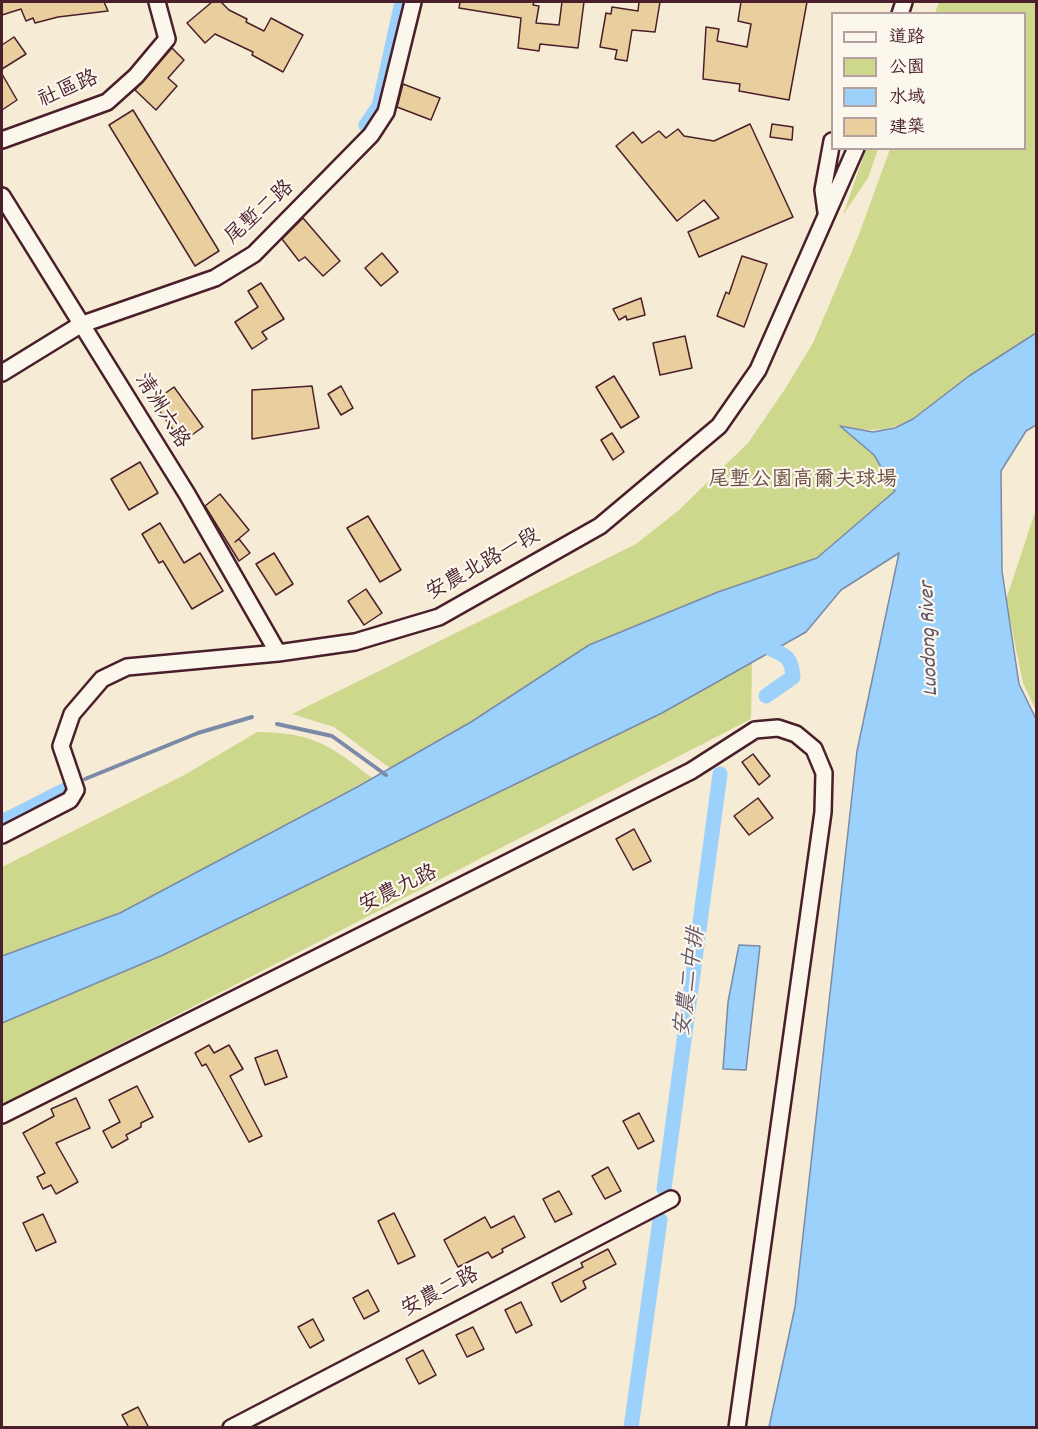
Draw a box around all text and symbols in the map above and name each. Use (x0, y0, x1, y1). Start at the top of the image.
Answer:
legend (831, 12, 1026, 150)
text: 道路 (889, 26, 925, 51)
text: 公園 (889, 56, 925, 81)
street label: 社區路 (35, 67, 103, 115)
text: 水域 (889, 86, 925, 111)
text: 建築 (889, 116, 925, 141)
street label: 尾塹二路 (221, 177, 301, 251)
street label: 清洲六路 (127, 370, 193, 454)
park label: 尾塹公園高爾夫球場 (709, 469, 897, 495)
street label: 安農北路一段 (423, 524, 545, 608)
water label: Luodong River (916, 581, 946, 697)
street label: 安農九路 (356, 861, 442, 921)
water label: 安農二中排 (671, 926, 713, 1038)
street label: 安農二路 (398, 1264, 484, 1324)

